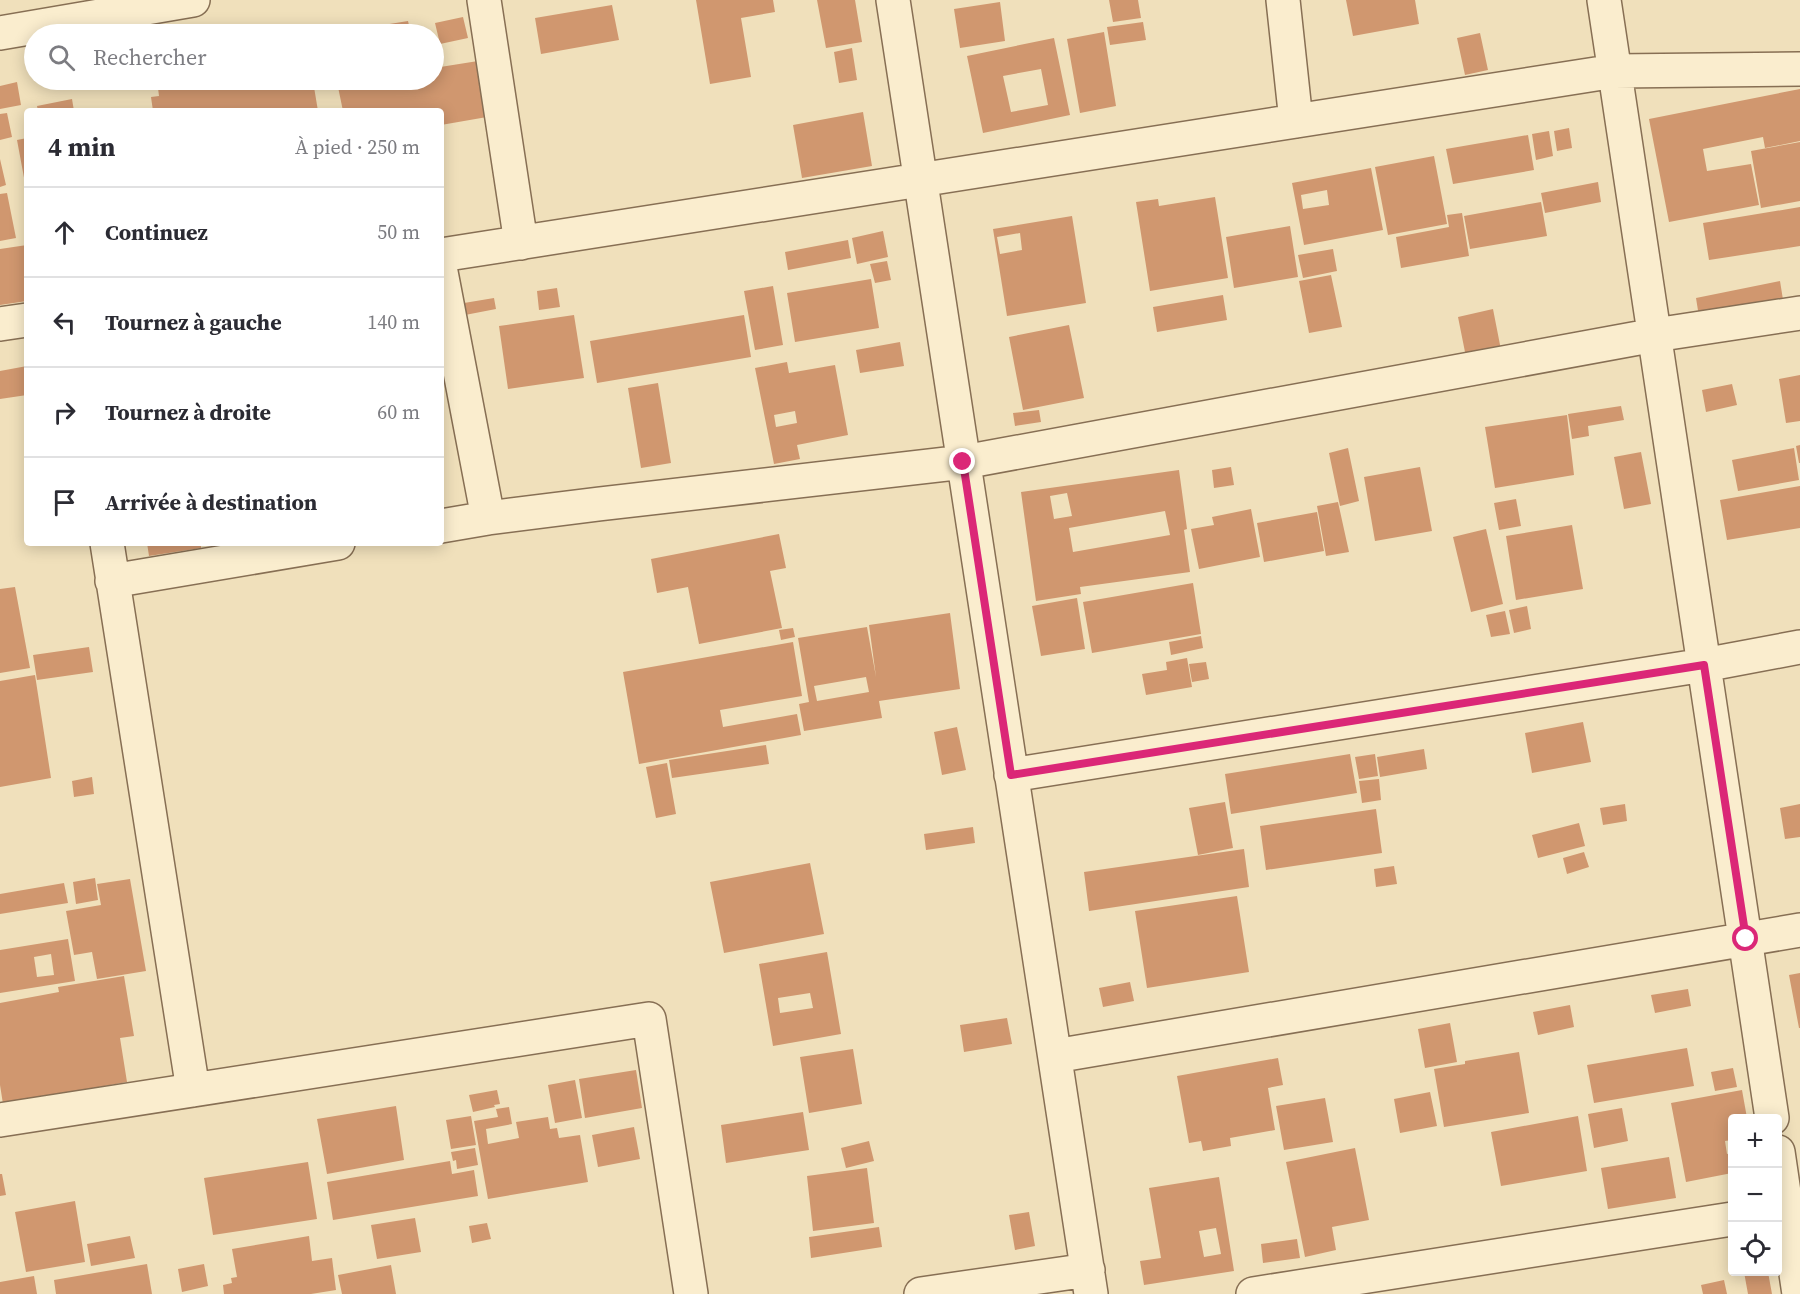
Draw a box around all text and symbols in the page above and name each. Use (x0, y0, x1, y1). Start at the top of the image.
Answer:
search box (24, 24, 444, 90)
icon: search (45, 41, 78, 74)
text: Rechercher (93, 42, 207, 72)
text: 4 min (48, 129, 115, 165)
text: À pied · 250 m (295, 133, 420, 161)
icon: ahead (48, 216, 81, 249)
text: Continuez (105, 217, 208, 247)
text: 50 m (377, 218, 420, 246)
icon: left (48, 306, 81, 339)
text: Tournez à gauche (105, 307, 282, 337)
text: 140 m (367, 308, 420, 336)
icon: right (48, 396, 81, 429)
text: Tournez à droite (105, 397, 271, 427)
text: 60 m (377, 398, 420, 426)
route end (949, 448, 975, 474)
icon: arrive (48, 486, 81, 519)
text: Arrivée à destination (105, 487, 317, 517)
route start (1732, 925, 1758, 951)
map controls (1728, 1114, 1782, 1276)
button: + (1728, 1114, 1782, 1168)
button: − (1728, 1168, 1782, 1222)
button: locate (1728, 1222, 1782, 1276)

